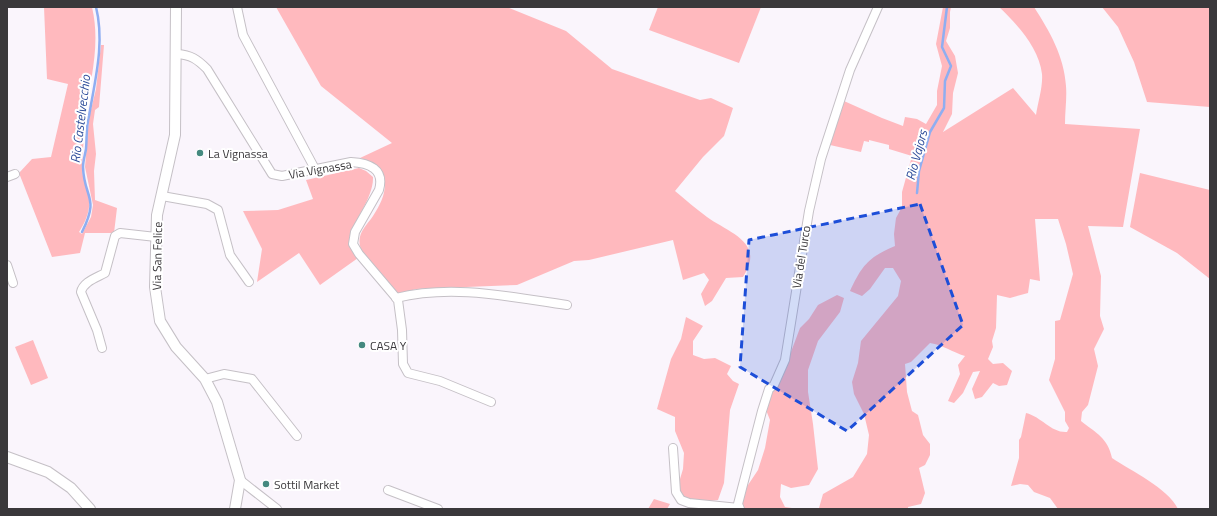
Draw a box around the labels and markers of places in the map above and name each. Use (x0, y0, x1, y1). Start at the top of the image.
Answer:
place label: La Vignassa (208, 144, 268, 163)
marker: La Vignassa (195, 148, 205, 158)
place label: CASA Y (370, 336, 407, 355)
marker: CASA Y (357, 340, 367, 350)
place label: Sottil Market (274, 475, 340, 494)
marker: Sottil Market (261, 479, 271, 489)

